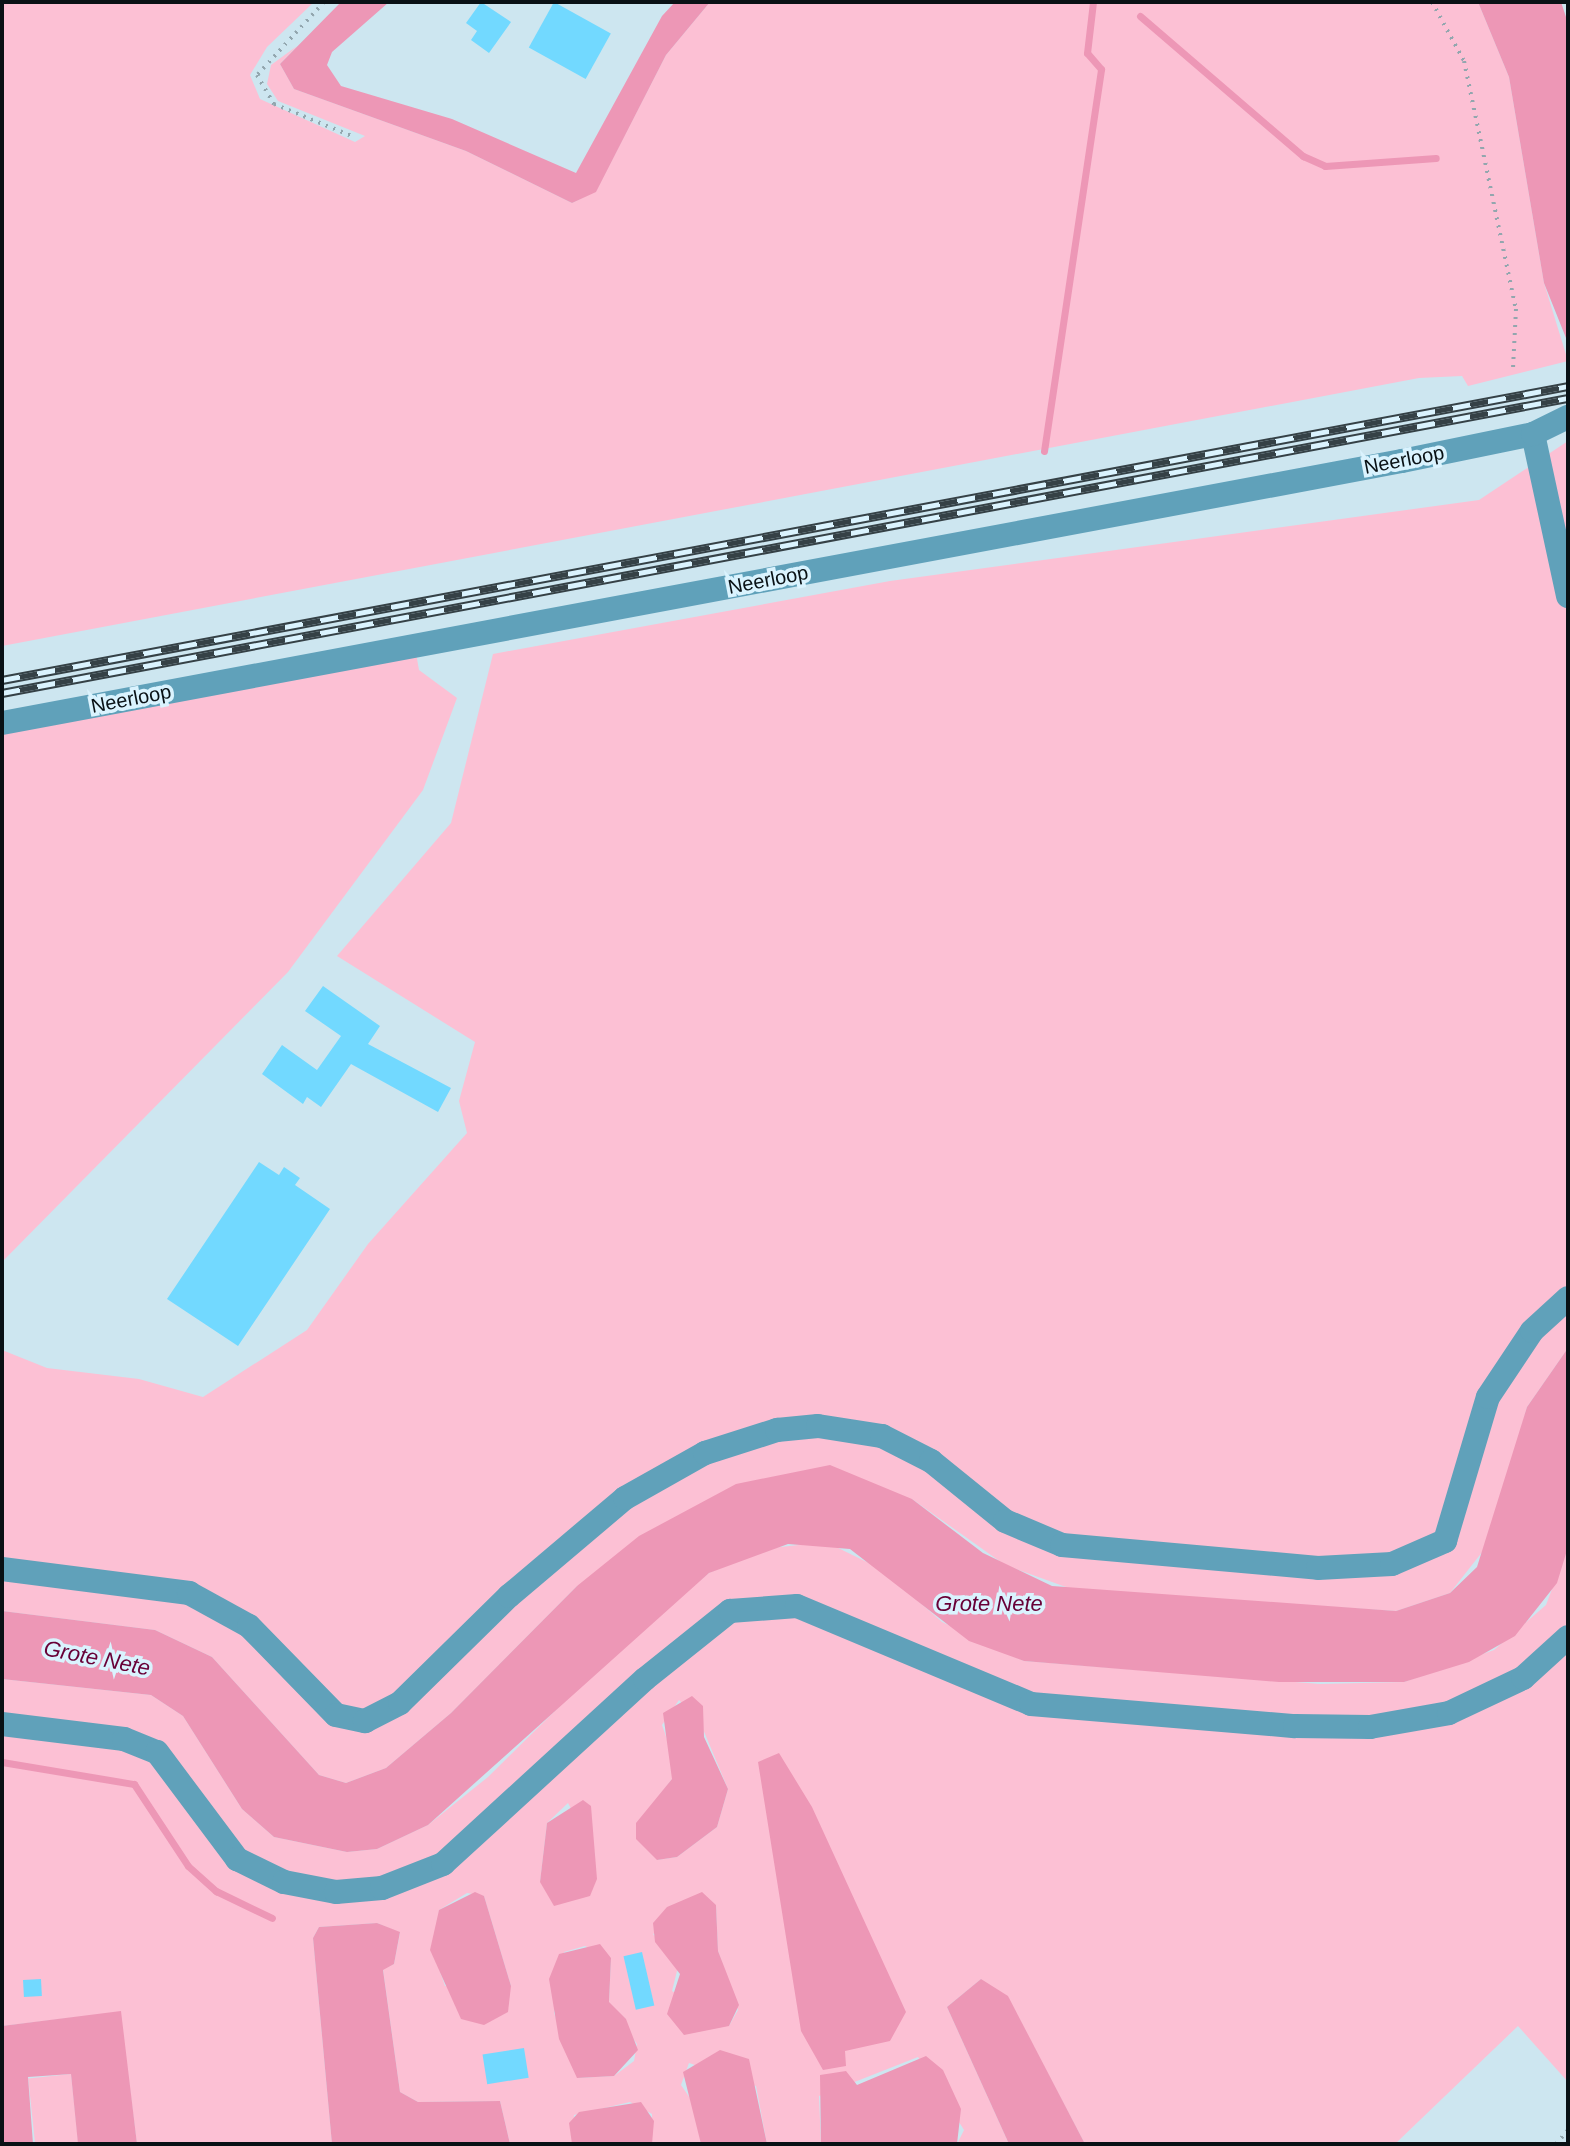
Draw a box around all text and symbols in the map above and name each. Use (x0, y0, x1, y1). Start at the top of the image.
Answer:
street label: Neerloop (1362, 440, 1446, 480)
street label: Neerloop (726, 560, 810, 600)
street label: Neerloop (89, 679, 173, 719)
water label: Grote Nete (935, 1591, 1043, 1617)
water label: Grote Nete (42, 1635, 152, 1681)

